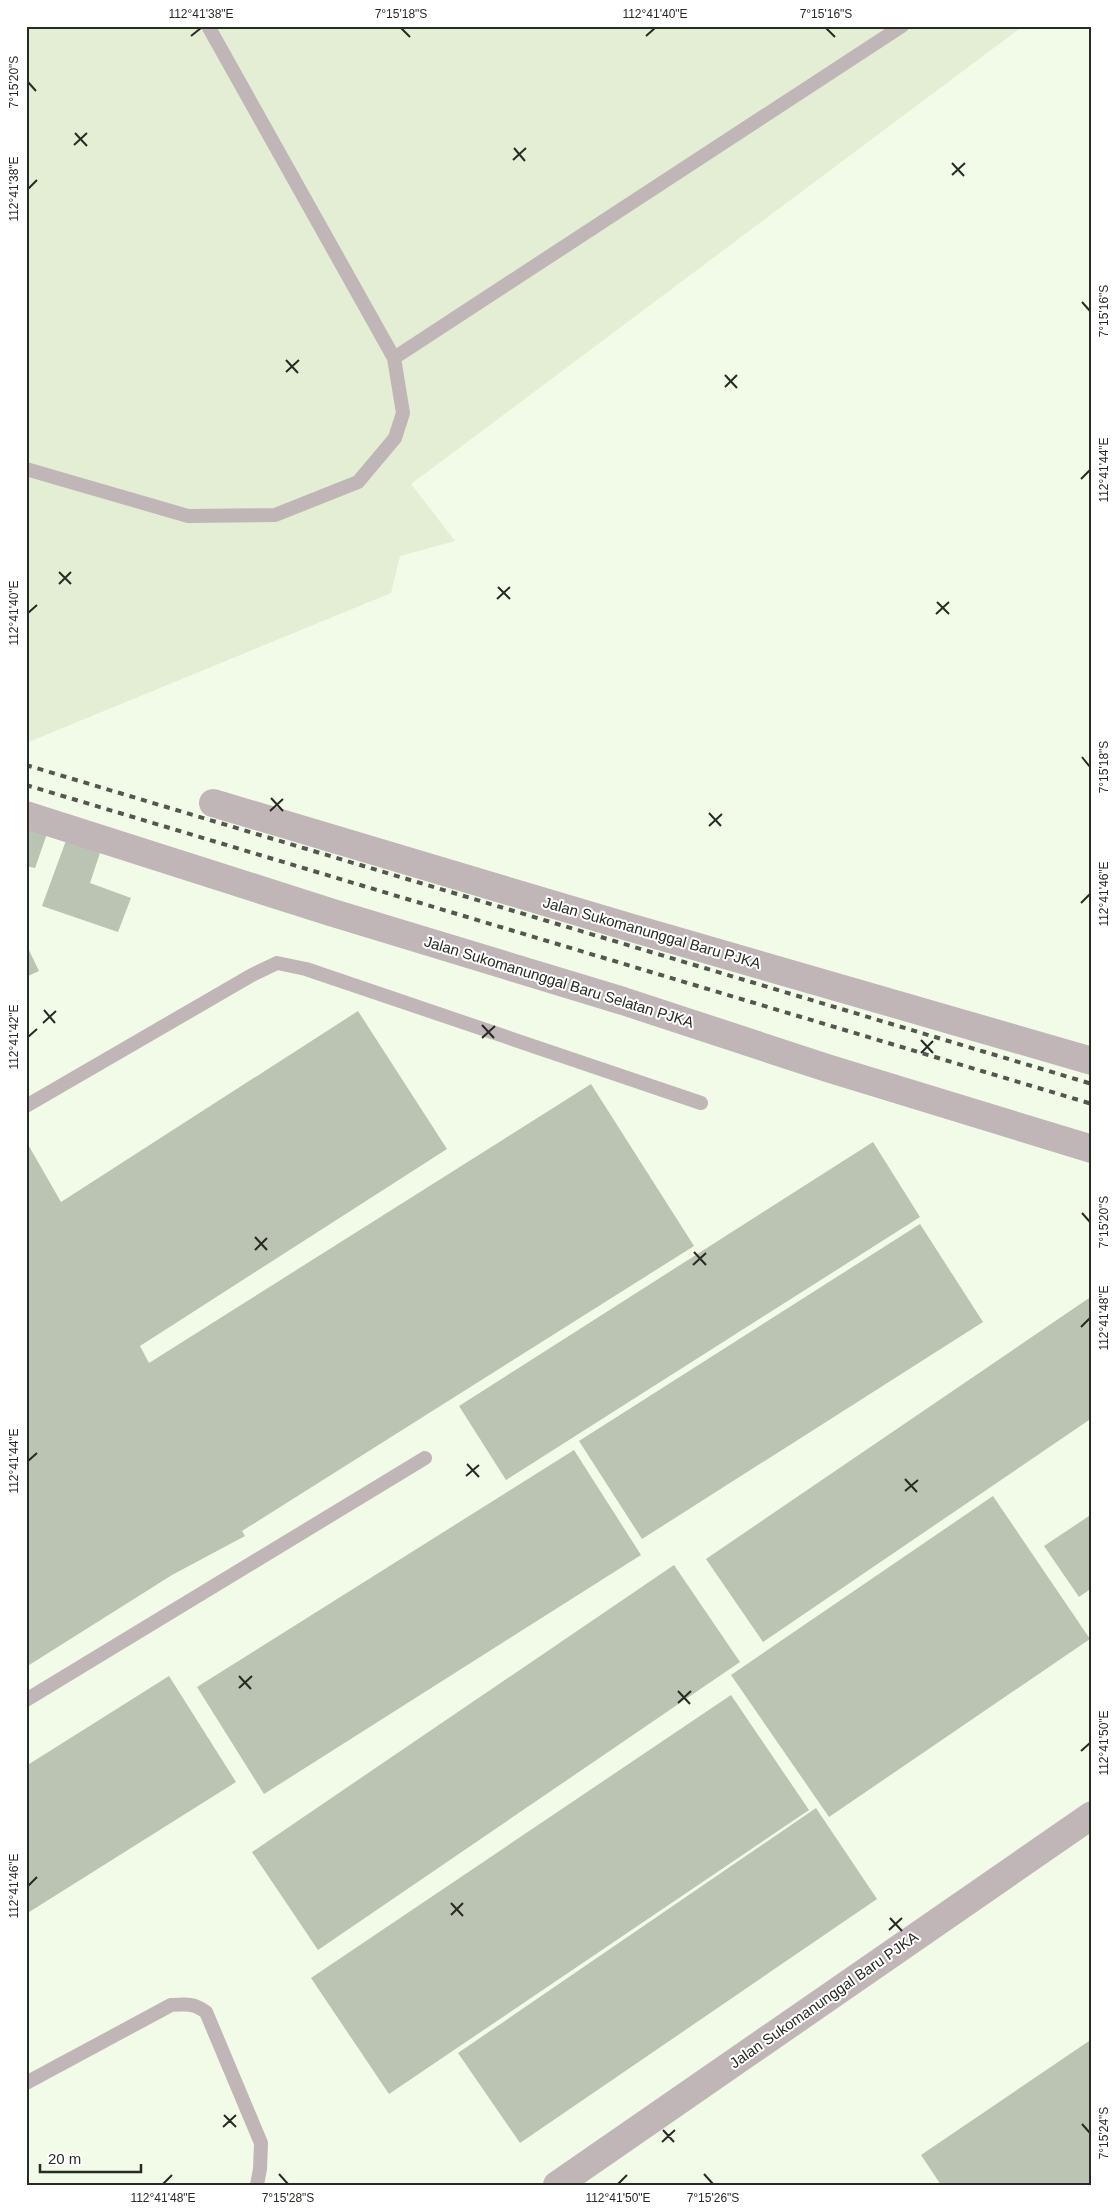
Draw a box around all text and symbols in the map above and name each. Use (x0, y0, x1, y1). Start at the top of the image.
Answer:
text: 112°41'38"E (168, 7, 234, 21)
text: 7°15'18"S (375, 7, 427, 21)
text: 112°41'40"E (622, 7, 688, 21)
text: 7°15'16"S (800, 7, 852, 21)
text: 7°15'20"S (7, 56, 21, 108)
text: 112°41'38"E (7, 156, 21, 222)
text: 7°15'16"S (1097, 285, 1111, 337)
text: 112°41'44"E (1097, 437, 1111, 503)
text: 112°41'40"E (7, 580, 21, 646)
text: 7°15'18"S (1097, 741, 1111, 793)
text: 112°41'46"E (1097, 861, 1111, 927)
street label: Jalan Sukomanunggal Baru PJKA (541, 893, 763, 972)
street label: Jalan Sukomanunggal Baru Selatan PJKA (422, 932, 696, 1031)
text: 112°41'42"E (7, 1004, 21, 1070)
text: 7°15'20"S (1097, 1196, 1111, 1248)
text: 112°41'48"E (1097, 1285, 1111, 1351)
text: 112°41'44"E (7, 1428, 21, 1494)
text: 112°41'50"E (1097, 1710, 1111, 1776)
text: 112°41'46"E (7, 1853, 21, 1919)
street label: Jalan Sukomanunggal Baru PJKA (726, 1928, 921, 2071)
text: 7°15'24"S (1097, 2107, 1111, 2159)
scale bar (40, 2141, 141, 2173)
text: 20 m (48, 2150, 81, 2167)
text: 112°41'48"E (130, 2191, 196, 2205)
text: 7°15'28"S (262, 2191, 314, 2205)
text: 112°41'50"E (585, 2191, 651, 2205)
text: 7°15'26"S (687, 2191, 739, 2205)

